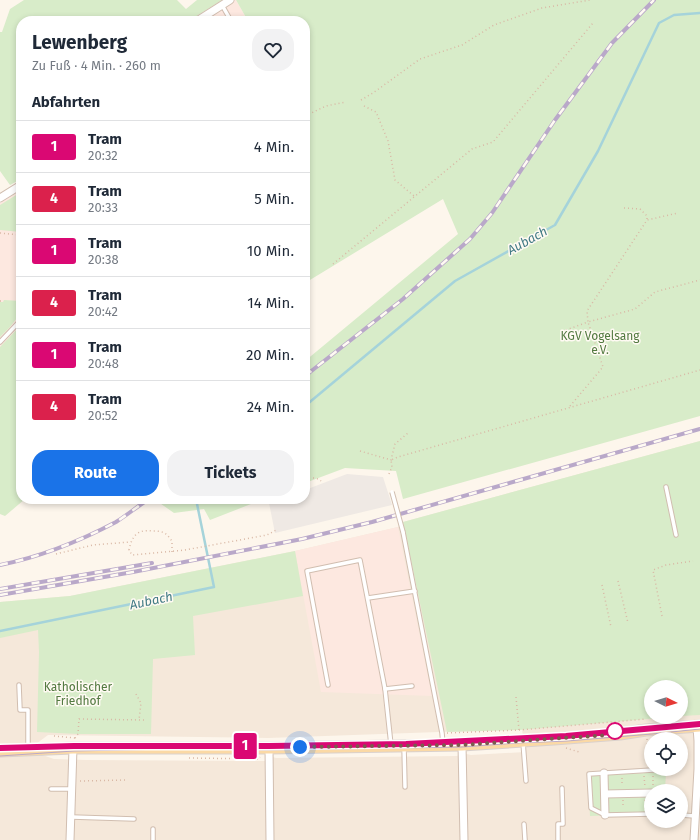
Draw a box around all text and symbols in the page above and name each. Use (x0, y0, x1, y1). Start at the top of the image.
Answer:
button: heart (252, 29, 294, 71)
text: Lewenberg (32, 31, 127, 54)
text: Zu Fuß · 4 Min. · 260 m (32, 58, 161, 73)
text: Abfahrten (32, 93, 100, 111)
text: Tram (88, 130, 122, 148)
text: 1 (51, 138, 57, 155)
text: 4 Min. (254, 138, 294, 156)
text: 20:32 (88, 148, 118, 163)
text: Tram (88, 182, 122, 200)
text: 4 (50, 190, 58, 207)
text: 5 Min. (254, 190, 294, 208)
text: 20:33 (88, 200, 118, 215)
water label: Aubach (504, 223, 550, 258)
text: Tram (88, 234, 122, 252)
text: 1 (51, 242, 57, 259)
text: 10 Min. (247, 242, 294, 260)
text: 20:38 (88, 252, 119, 267)
text: Tram (88, 286, 122, 304)
text: 4 (50, 294, 58, 311)
text: 14 Min. (247, 294, 294, 312)
text: 20:42 (88, 304, 118, 319)
park label: KGV Vogelsang e.V. (560, 329, 640, 357)
text: Tram (88, 338, 122, 356)
text: 1 (51, 346, 57, 363)
text: 20 Min. (246, 346, 294, 364)
text: 20:48 (88, 356, 119, 371)
text: Tram (88, 390, 122, 408)
text: 4 (50, 398, 58, 415)
text: 24 Min. (247, 398, 294, 416)
text: 20:52 (88, 408, 118, 423)
button: Route (32, 450, 159, 496)
button: Tickets (167, 450, 294, 496)
water label: Aubach (127, 589, 174, 613)
park label: Katholischer Friedhof (44, 680, 113, 708)
north arrow (644, 680, 688, 724)
map controls (644, 680, 688, 828)
unlabelled marker (606, 722, 624, 740)
button: locate (644, 732, 688, 776)
line badge: 1 (232, 733, 258, 759)
text: 1 (242, 737, 248, 754)
your location (290, 737, 310, 757)
button: layers (644, 784, 688, 828)

